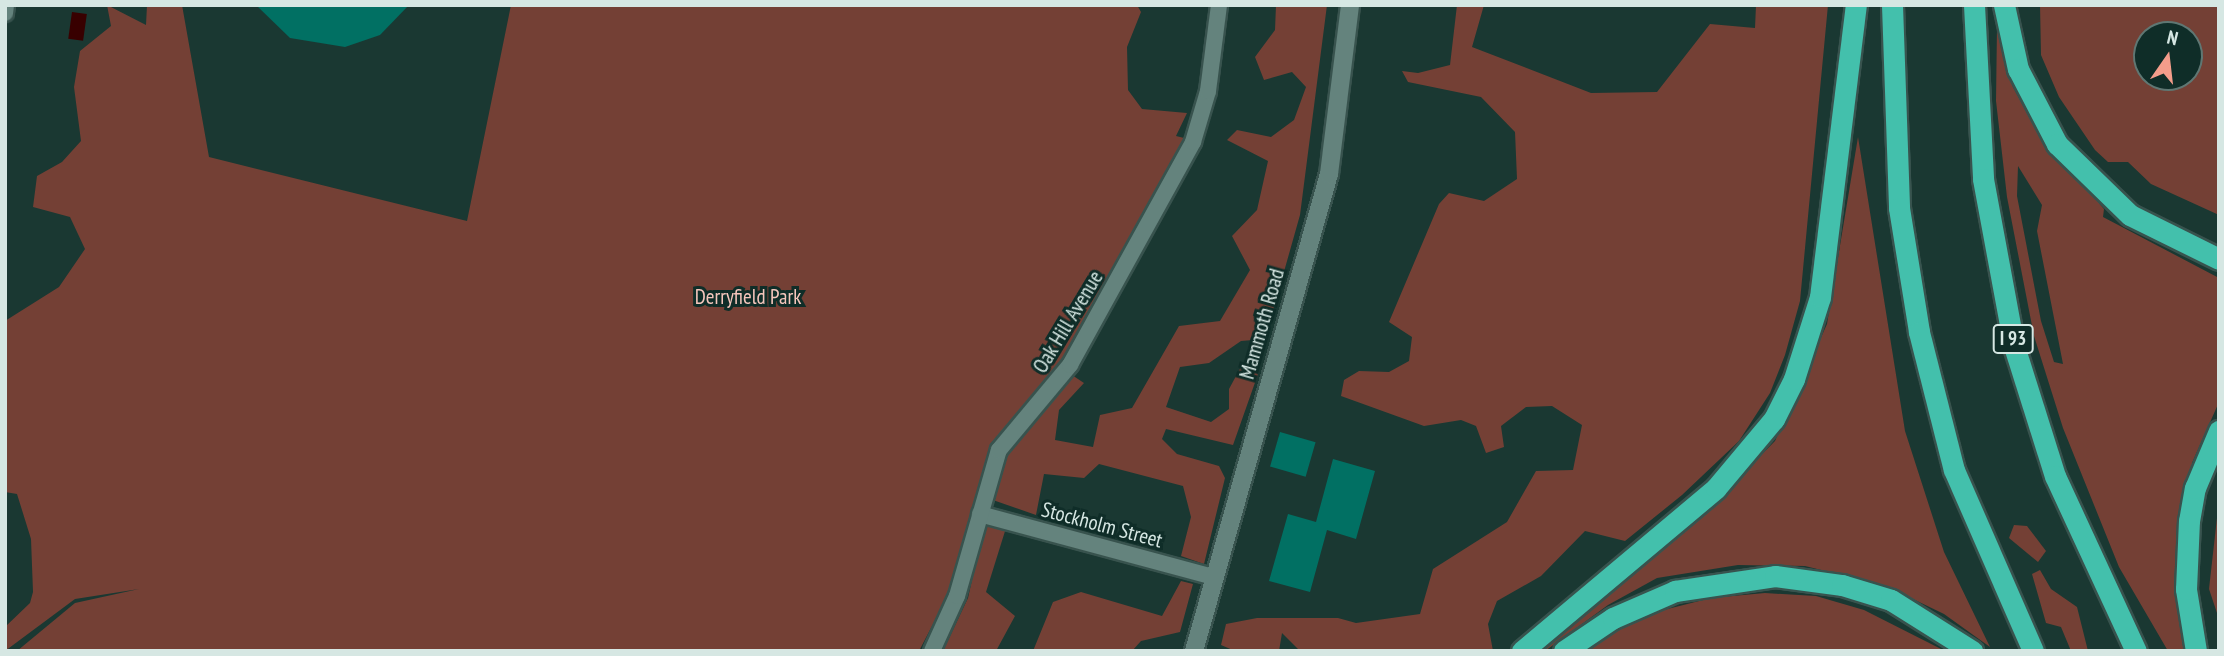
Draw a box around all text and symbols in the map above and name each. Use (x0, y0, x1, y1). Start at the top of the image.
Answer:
north arrow (2133, 21, 2203, 91)
text: N (2165, 25, 2180, 50)
street label: Oak Hill Avenue (1027, 266, 1109, 378)
street label: Mammoth Road (1234, 266, 1290, 382)
park label: Derryfield Park (695, 284, 801, 310)
road number: I 93 (1992, 324, 2034, 354)
street label: Stockholm Street (1039, 497, 1165, 553)

